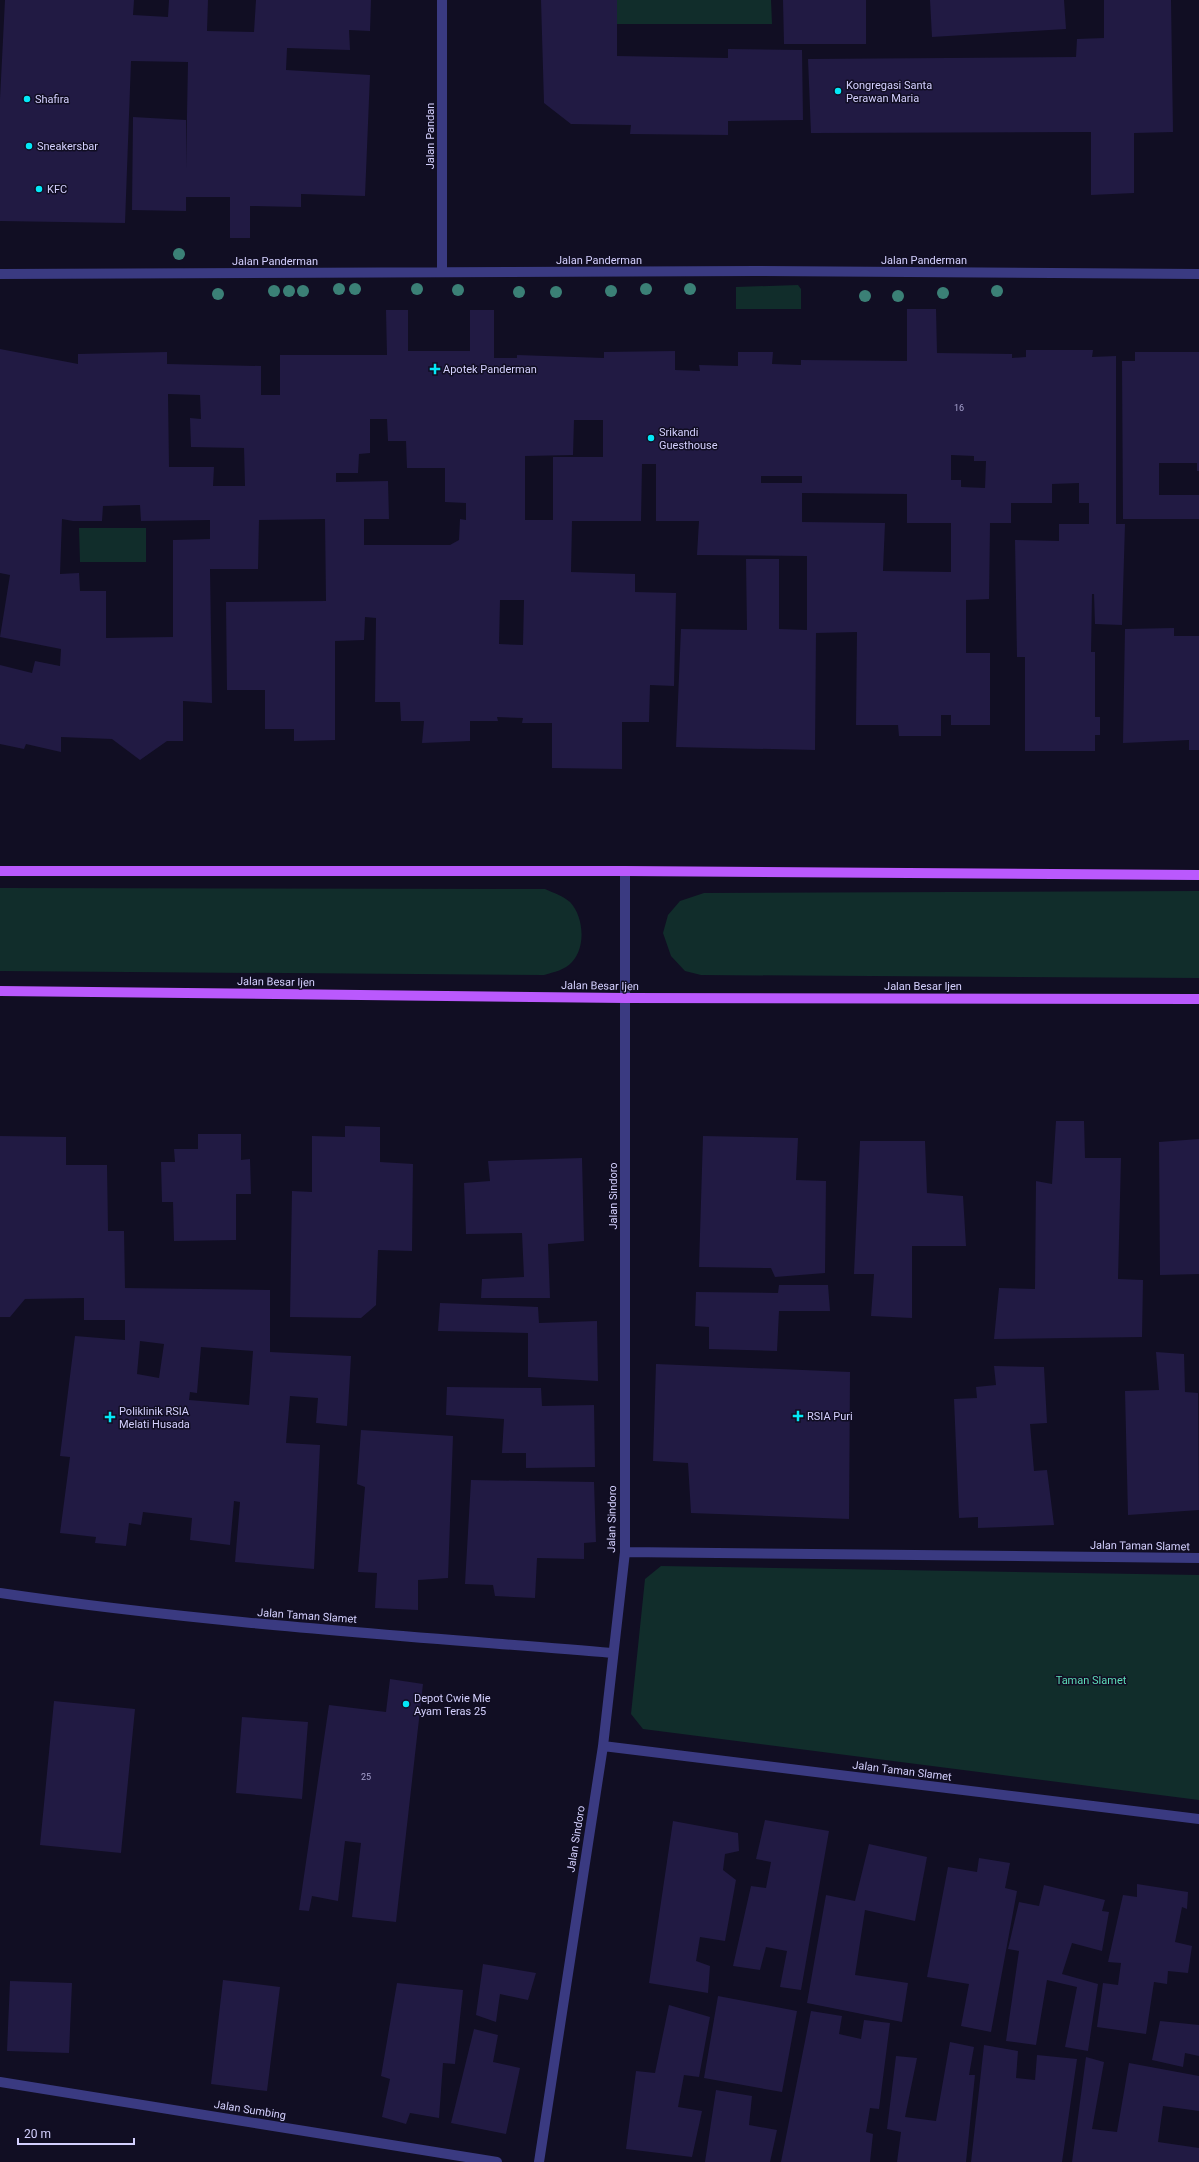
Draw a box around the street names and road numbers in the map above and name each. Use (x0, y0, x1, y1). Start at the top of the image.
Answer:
street label: Jalan Pandan (424, 103, 437, 169)
street label: Jalan Panderman (556, 254, 642, 267)
street label: Jalan Panderman (881, 254, 967, 267)
street label: Jalan Panderman (232, 255, 318, 268)
street label: Jalan Besar Ijen (237, 975, 315, 989)
street label: Jalan Besar Ijen (561, 979, 639, 993)
street label: Jalan Besar Ijen (884, 980, 962, 993)
street label: Jalan Sindoro (607, 1162, 620, 1230)
street label: Jalan Sindoro (605, 1485, 619, 1553)
street label: Jalan Taman Slamet (1090, 1539, 1190, 1553)
street label: Jalan Taman Slamet (257, 1606, 358, 1626)
street label: Jalan Taman Slamet (852, 1758, 953, 1784)
street label: Jalan Sindoro (564, 1805, 588, 1873)
street label: Jalan Sumbing (213, 2098, 287, 2122)

